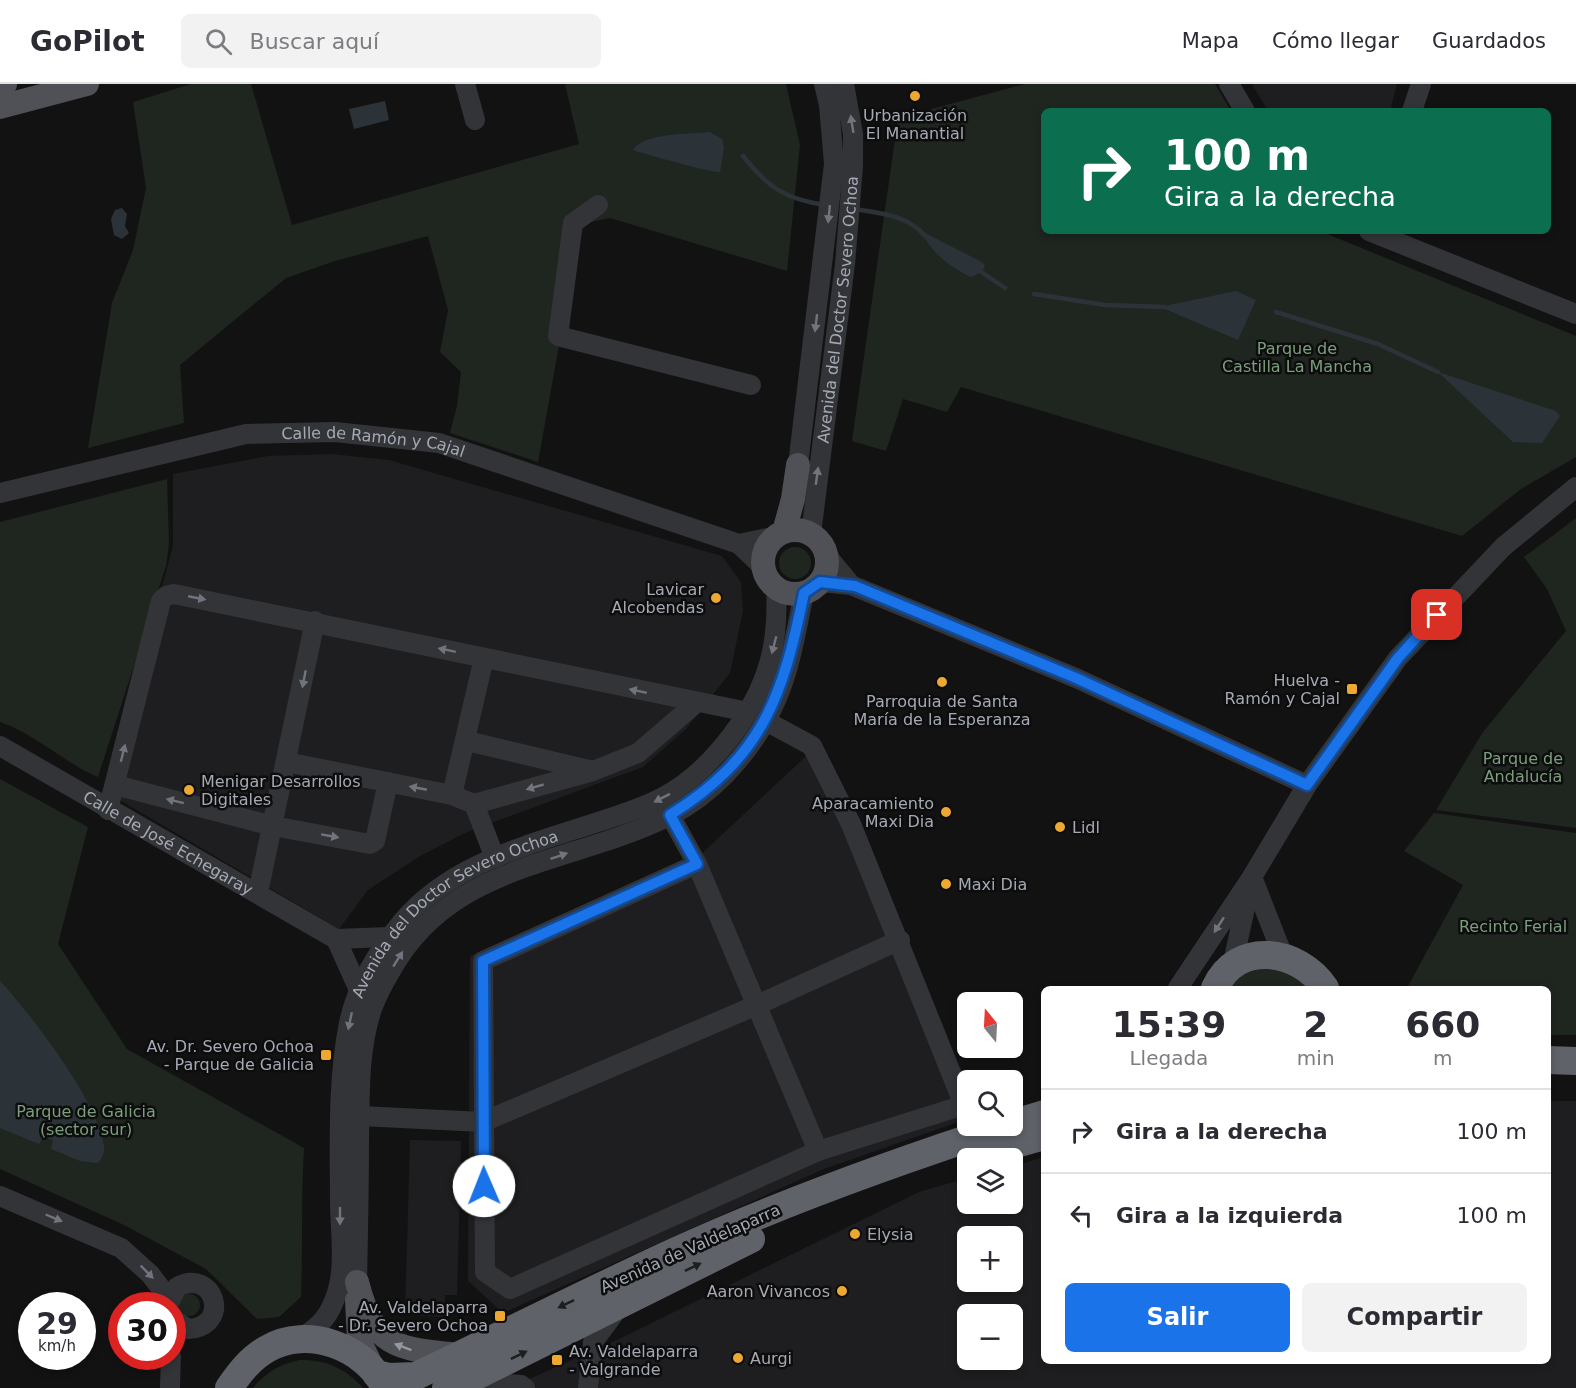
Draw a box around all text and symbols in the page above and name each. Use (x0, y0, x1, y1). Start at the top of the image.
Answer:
search box (181, 14, 601, 68)
text: GoPilot (30, 25, 145, 58)
icon: search (202, 25, 235, 58)
text: Buscar aquí (250, 29, 379, 54)
text: Mapa (1182, 29, 1239, 53)
text: Cómo llegar (1272, 29, 1399, 53)
text: Guardados (1432, 29, 1546, 53)
marker: Urbanización El Manantial (908, 89, 922, 103)
place label: Urbanización El Manantial (863, 106, 967, 143)
one-way arrow (847, 115, 856, 134)
text: 100 m (1164, 131, 1310, 180)
icon: right (1065, 132, 1143, 210)
street label: Avenida del Doctor Severo Ochoa (814, 175, 862, 444)
text: Gira a la derecha (1164, 181, 1396, 212)
one-way arrow (824, 205, 834, 224)
one-way arrow (812, 313, 821, 332)
park label: Parque de Castilla La Mancha (1222, 339, 1372, 376)
street label: Calle de Ramón y Cajal (281, 423, 468, 461)
one-way arrow (813, 466, 822, 485)
place label: Lavicar Alcobendas (612, 580, 704, 617)
pin (1411, 589, 1462, 640)
marker: Lavicar Alcobendas (709, 591, 723, 605)
one-way arrow (187, 594, 206, 603)
icon: arrive (1420, 598, 1453, 631)
one-way arrow (768, 636, 778, 655)
one-way arrow (438, 645, 457, 654)
one-way arrow (299, 670, 308, 689)
place label: Huelva - Ramón y Cajal (1225, 671, 1340, 708)
marker: Parroquia de Santa María de la Esperanza (935, 675, 949, 689)
marker: Huelva - Ramón y Cajal (1345, 682, 1359, 696)
one-way arrow (628, 686, 647, 695)
place label: Parroquia de Santa María de la Esperanza (853, 692, 1031, 729)
one-way arrow (118, 744, 128, 762)
park label: Parque de Andalucía (1483, 749, 1563, 786)
place label: Menigar Desarrollos Digitales (201, 772, 361, 809)
marker: Menigar Desarrollos Digitales (182, 783, 196, 797)
one-way arrow (408, 783, 427, 792)
one-way arrow (526, 783, 544, 792)
street label: Calle de José Echegaray (80, 787, 256, 899)
one-way arrow (653, 793, 670, 802)
place label: Aparacamiento Maxi Dia (812, 794, 934, 831)
one-way arrow (166, 795, 184, 805)
marker: Aparacamiento Maxi Dia (939, 805, 953, 819)
place label: Lidl (1072, 818, 1100, 837)
marker: Lidl (1053, 820, 1067, 834)
street label: Avenida del Doctor Severo Ochoa (348, 826, 561, 1001)
one-way arrow (321, 832, 340, 841)
one-way arrow (550, 851, 568, 861)
place label: Maxi Dia (958, 875, 1027, 894)
marker: Maxi Dia (939, 877, 953, 891)
one-way arrow (1213, 917, 1224, 933)
park label: Recinto Ferial (1459, 917, 1567, 936)
one-way arrow (393, 951, 404, 967)
north arrow (957, 992, 1023, 1058)
map controls (957, 992, 1023, 1370)
text: 15:39 (1112, 1004, 1226, 1045)
text: 2 (1303, 1004, 1328, 1045)
text: 660 (1405, 1004, 1480, 1045)
one-way arrow (345, 1012, 354, 1031)
place label: Av. Dr. Severo Ochoa - Parque de Galicia (146, 1037, 314, 1074)
text: Llegada (1129, 1046, 1208, 1070)
text: min (1297, 1046, 1335, 1070)
text: m (1433, 1046, 1453, 1070)
marker: Av. Dr. Severo Ochoa - Parque de Galicia (319, 1048, 333, 1062)
button: search (957, 1070, 1023, 1136)
park label: Parque de Galicia (sector sur) (16, 1102, 156, 1139)
icon: right (1065, 1115, 1098, 1148)
text: Gira a la derecha (1116, 1119, 1328, 1144)
text: 100 m (1457, 1119, 1527, 1144)
button: layers (957, 1148, 1023, 1214)
position arrow (452, 1154, 516, 1218)
icon: left (1065, 1199, 1098, 1232)
street label: Avenida de Valdelaparra (597, 1200, 783, 1297)
text: Gira a la izquierda (1116, 1203, 1343, 1228)
text: 100 m (1457, 1203, 1527, 1228)
one-way arrow (335, 1206, 345, 1225)
one-way arrow (45, 1214, 63, 1223)
place label: Elysia (867, 1225, 914, 1244)
button: + (957, 1226, 1023, 1292)
marker: Elysia (848, 1227, 862, 1241)
one-way arrow (684, 1263, 701, 1272)
one-way arrow (140, 1265, 155, 1279)
place label: Aaron Vivancos (707, 1282, 830, 1301)
button: Salir (1065, 1283, 1290, 1352)
button: Compartir (1302, 1283, 1527, 1352)
marker: Aaron Vivancos (835, 1284, 849, 1298)
speed limit sign: 30 (108, 1292, 186, 1370)
place label: Av. Valdelaparra - Dr. Severo Ochoa (338, 1298, 488, 1335)
one-way arrow (558, 1300, 575, 1309)
button: − (957, 1304, 1023, 1370)
text: 29 (36, 1306, 78, 1341)
marker: Av. Valdelaparra - Dr. Severo Ochoa (493, 1309, 507, 1323)
text: km/h (38, 1337, 76, 1355)
one-way arrow (393, 1341, 411, 1351)
place label: Av. Valdelaparra - Valgrande (569, 1342, 698, 1379)
place label: Aurgi (750, 1349, 792, 1368)
one-way arrow (510, 1350, 527, 1360)
marker: Aurgi (731, 1351, 745, 1365)
marker: Av. Valdelaparra - Valgrande (550, 1353, 564, 1367)

